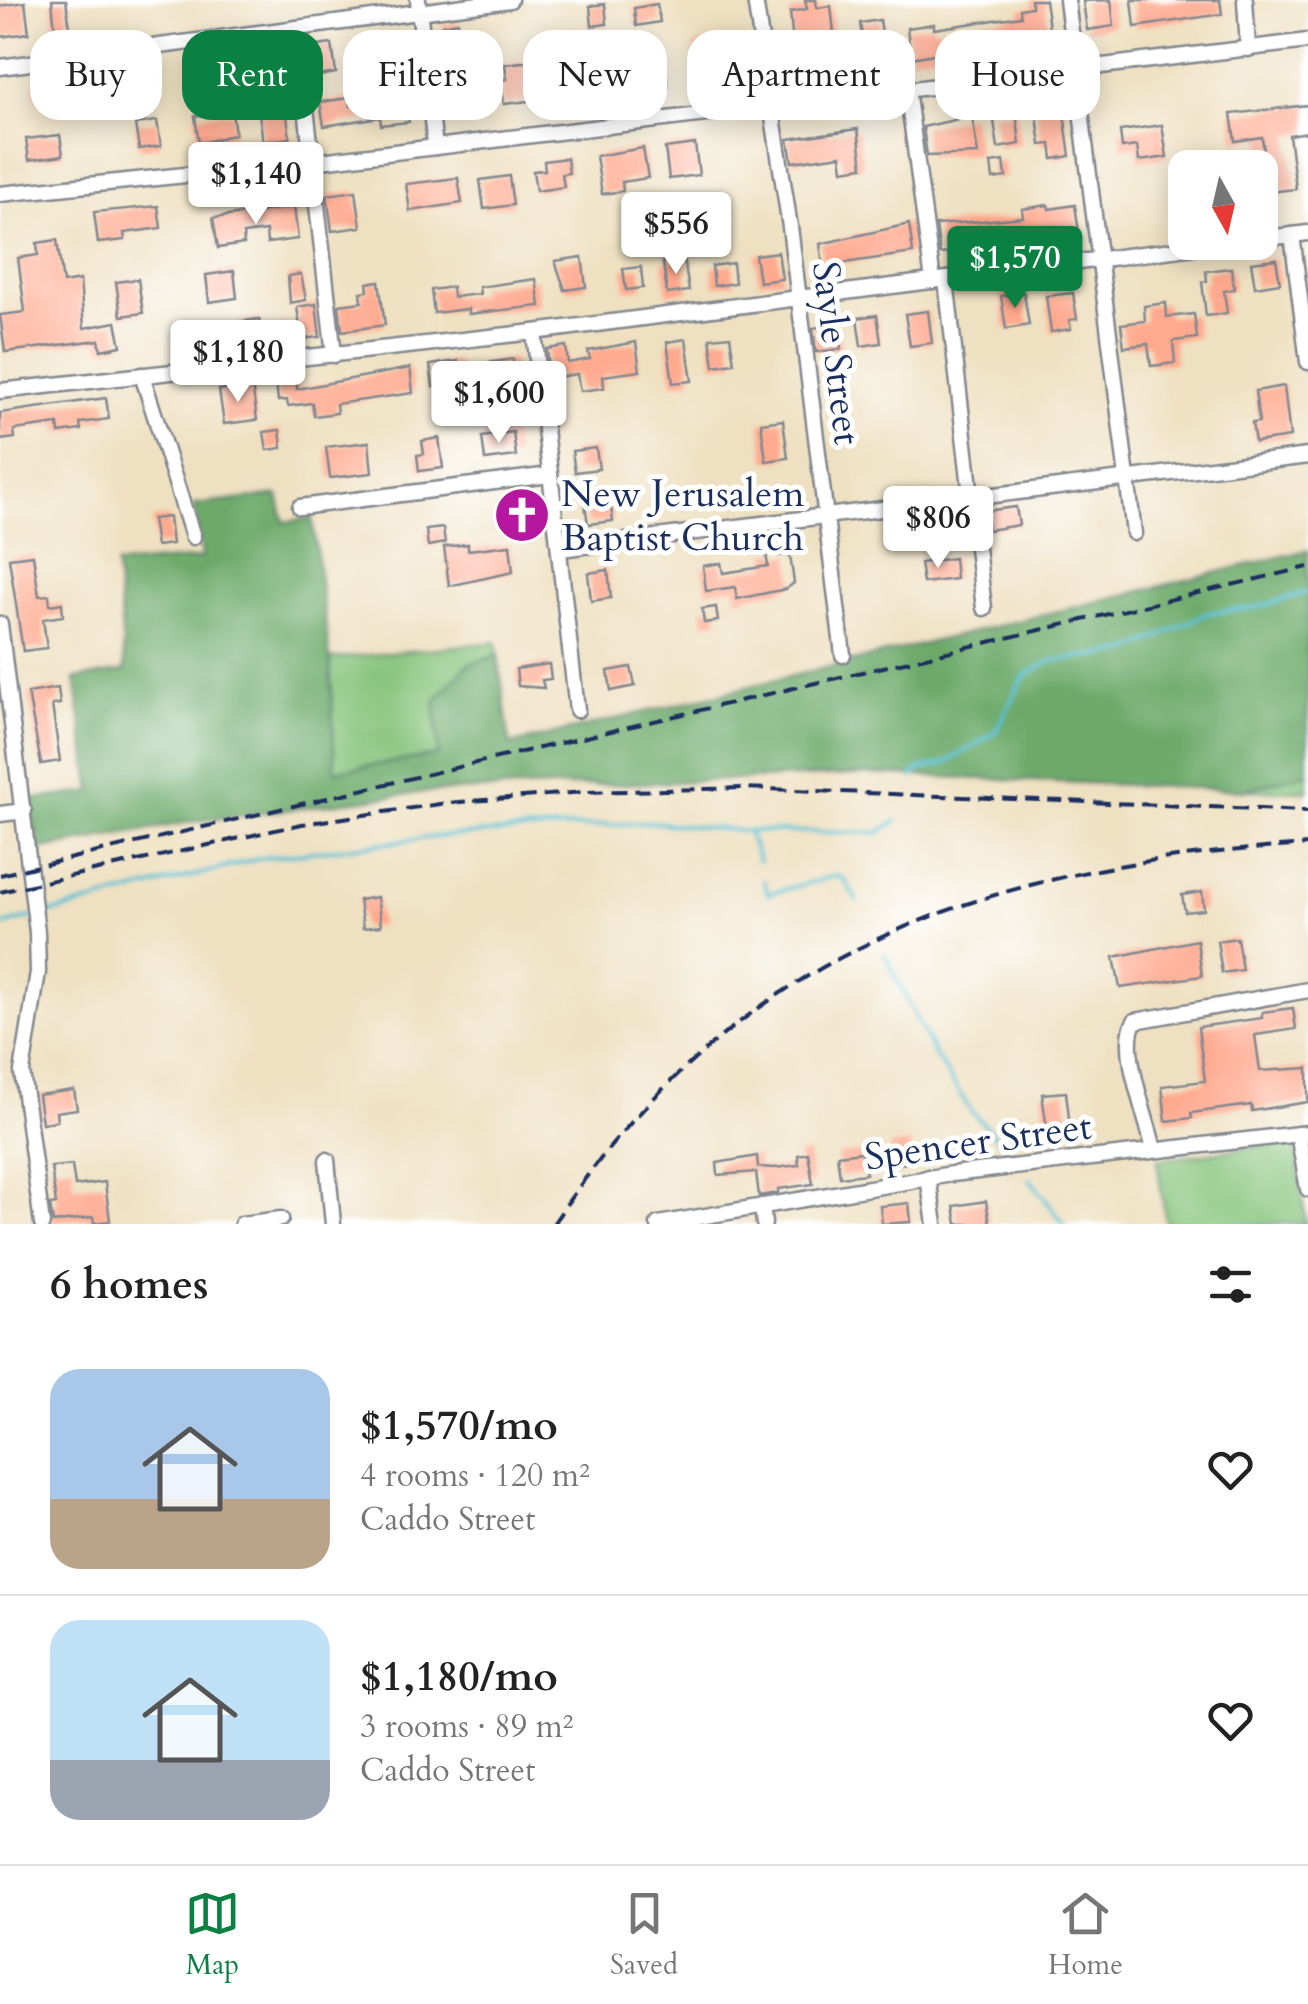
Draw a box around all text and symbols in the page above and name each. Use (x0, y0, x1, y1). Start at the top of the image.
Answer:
chip: Buy (30, 30, 162, 120)
chip: Rent (182, 30, 323, 120)
chip: Filters (343, 30, 503, 120)
chip: New (523, 30, 667, 120)
chip: Apartment (687, 30, 915, 120)
chip: House (935, 30, 1100, 120)
pin: $1,140 (175, 142, 337, 227)
north arrow (1168, 150, 1278, 260)
map controls (1168, 150, 1278, 260)
text: $1,140 (210, 152, 302, 196)
pin: $556 (617, 192, 735, 277)
text: $556 (643, 202, 709, 246)
pin: $1,570 (934, 226, 1096, 311)
text: $1,570 (969, 236, 1061, 280)
street label: Sayle Street (799, 259, 873, 448)
pin: $1,180 (157, 320, 319, 405)
text: $1,180 (192, 330, 284, 374)
pin: $1,600 (418, 361, 580, 446)
text: $1,600 (453, 371, 545, 415)
place label: New Jerusalem Baptist Church (561, 468, 805, 564)
church icon: New Jerusalem Baptist Church (492, 485, 552, 545)
pin: $806 (879, 486, 997, 571)
text: $806 (905, 496, 971, 540)
street label: Spencer Street (862, 1100, 1095, 1184)
text: 6 homes (50, 1256, 208, 1313)
icon: filters (1203, 1257, 1258, 1312)
text: $1,570/mo (360, 1397, 558, 1454)
icon: home (130, 1409, 250, 1529)
icon: heart (1203, 1442, 1258, 1497)
text: 4 rooms · 120 m² (360, 1454, 590, 1498)
text: Caddo Street (360, 1498, 535, 1542)
text: $1,180/mo (360, 1648, 558, 1705)
icon: home (130, 1660, 250, 1780)
icon: heart (1203, 1693, 1258, 1748)
text: 3 rooms · 89 m² (360, 1705, 573, 1749)
text: Caddo Street (360, 1749, 535, 1793)
tab: Map (185, 1886, 240, 1984)
tab: Saved (610, 1886, 678, 1984)
tab: Home (1048, 1886, 1123, 1984)

